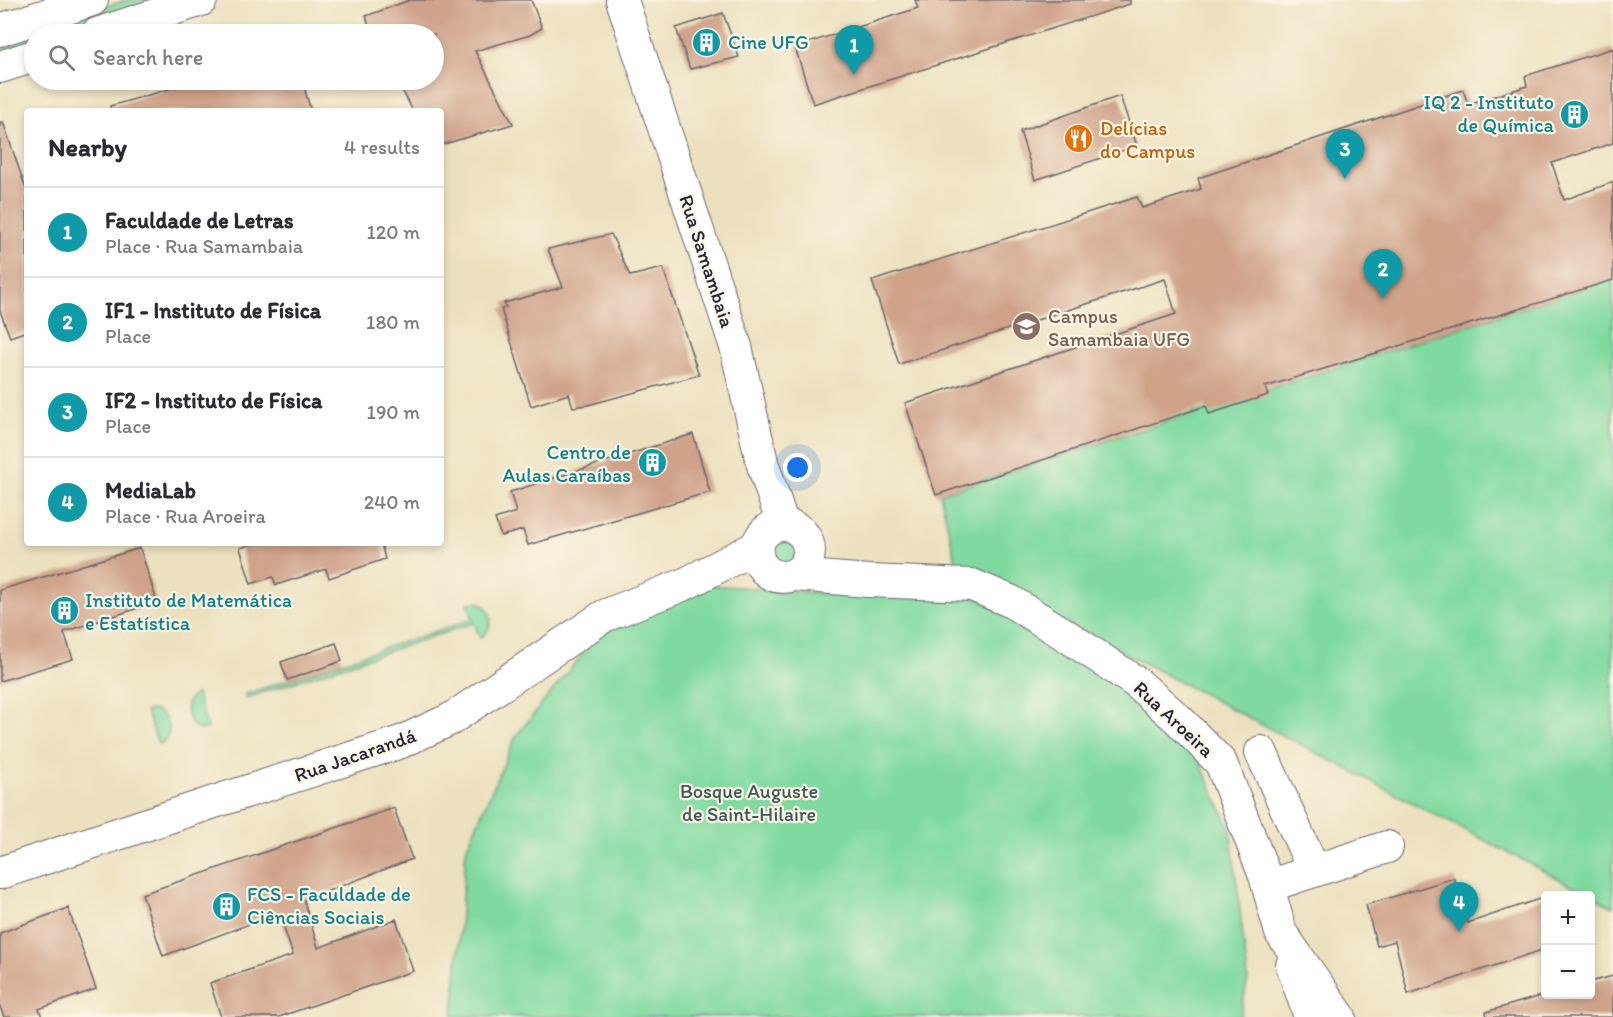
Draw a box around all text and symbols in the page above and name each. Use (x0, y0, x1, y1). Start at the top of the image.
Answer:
search box (24, 24, 444, 90)
building icon: Cine UFG (691, 26, 723, 58)
pin: 1 (834, 26, 874, 75)
place label: Cine UFG (728, 30, 809, 54)
icon: search (45, 41, 78, 74)
text: Search here (93, 44, 203, 71)
place label: IQ 2 - Instituto de Química (1424, 90, 1555, 137)
building icon: IQ 2 - Instituto de Química (1559, 98, 1591, 130)
place label: Delícias do Campus (1100, 116, 1195, 163)
restaurant icon: Delícias do Campus (1063, 123, 1095, 155)
pin: 3 (1326, 130, 1364, 179)
text: Nearby (48, 131, 127, 163)
text: 4 results (344, 135, 420, 159)
street label: Rua Samambaia (674, 192, 740, 331)
text: Faculdade de Letras (105, 207, 294, 234)
text: 1 (63, 220, 72, 244)
text: 120 m (367, 220, 420, 244)
text: Place · Rua Samambaia (105, 234, 303, 258)
pin: 2 (1364, 250, 1402, 299)
text: IF1 - Instituto de Física (105, 297, 321, 324)
place label: Campus Samambaia UFG (1048, 304, 1190, 351)
text: 2 (62, 310, 73, 334)
text: 180 m (366, 310, 420, 334)
school or university icon: Campus Samambaia UFG (1011, 311, 1043, 343)
text: Place (105, 324, 151, 348)
text: IF2 - Instituto de Física (105, 387, 322, 414)
text: 3 (62, 400, 73, 424)
text: 190 m (367, 400, 420, 424)
text: Place (105, 414, 151, 438)
place label: Centro de Aulas Caraíbas (503, 440, 631, 487)
building icon: Centro de Aulas Caraíbas (636, 447, 668, 479)
your location (783, 453, 812, 482)
text: MediaLab (105, 477, 196, 504)
text: 4 (61, 490, 74, 514)
text: 240 m (364, 490, 420, 514)
text: Place · Rua Aroeira (105, 504, 266, 528)
place label: Instituto de Matemática e Estatística (85, 588, 292, 635)
building icon: Instituto de Matemática e Estatística (48, 595, 80, 627)
street label: Rua Aroeira (1129, 676, 1220, 763)
street label: Rua Jacarandá (291, 723, 420, 787)
park label: Bosque Auguste de Saint-Hilaire (680, 779, 818, 826)
place label: FCS - Faculdade de Ciências Sociais (247, 882, 411, 929)
pin: 4 (1440, 882, 1478, 932)
building icon: FCS - Faculdade de Ciências Sociais (210, 890, 242, 922)
map controls (1541, 891, 1595, 999)
button: + (1541, 891, 1595, 945)
button: − (1541, 945, 1595, 999)

